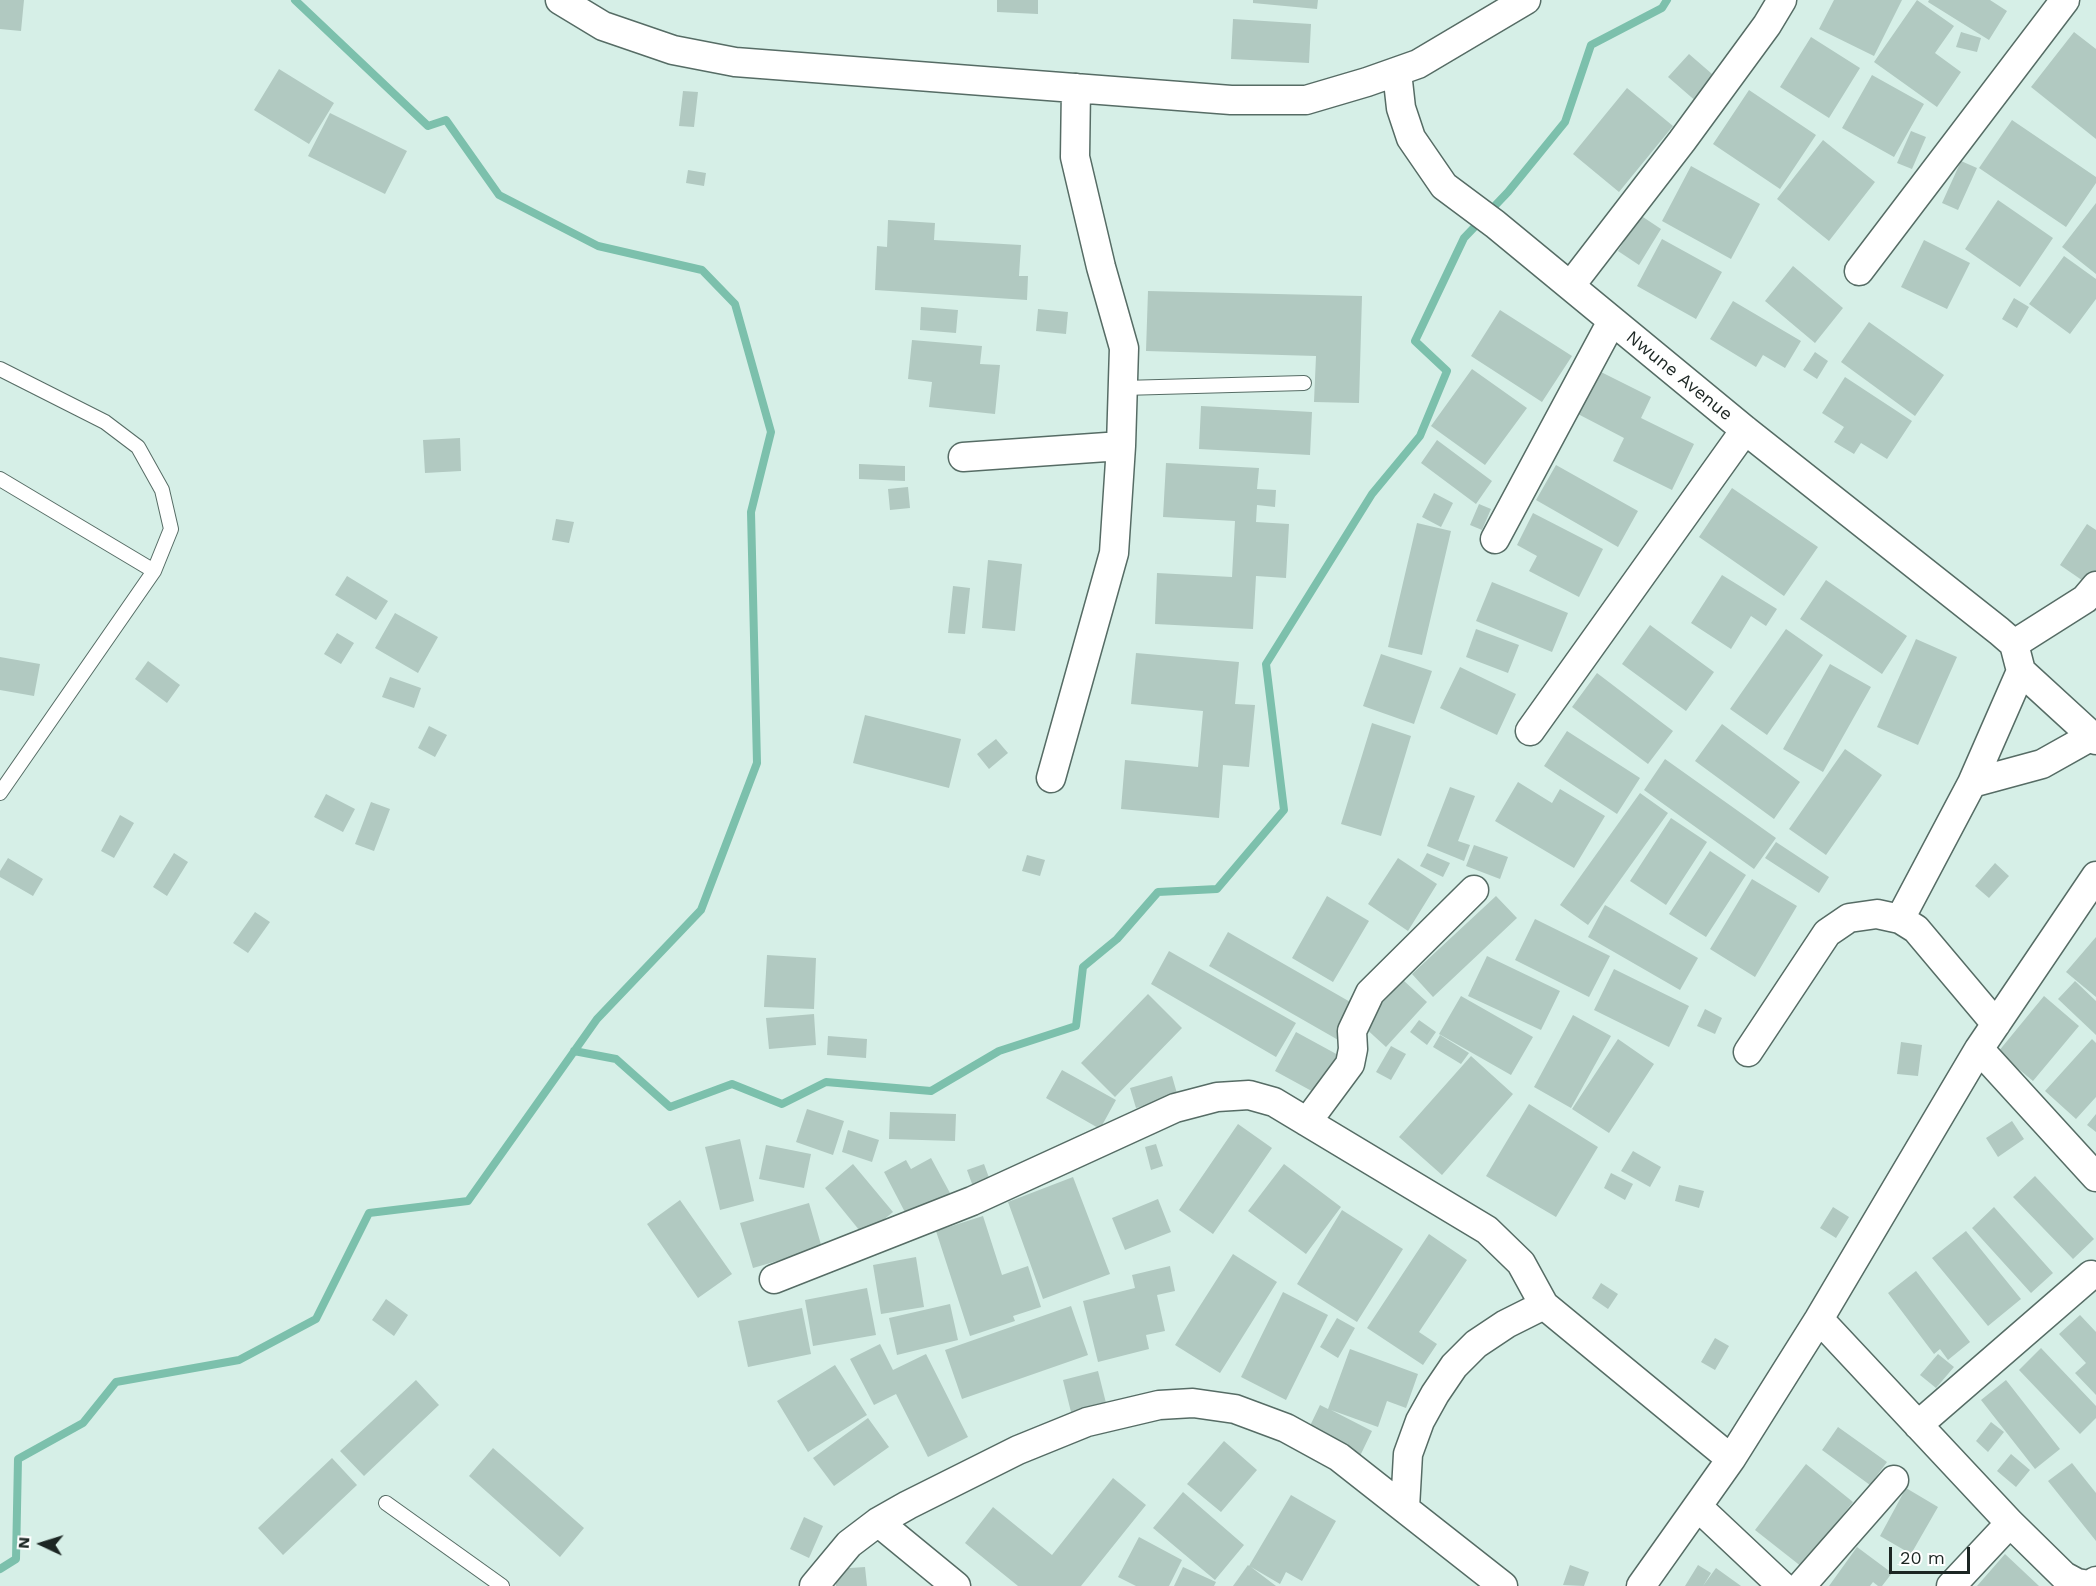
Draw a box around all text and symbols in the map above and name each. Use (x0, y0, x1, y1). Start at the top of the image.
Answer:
street label: Nwune Avenue (1621, 326, 1737, 426)
north arrow (12, 1514, 72, 1574)
scale bar (1892, 1535, 1973, 1573)
text: N (14, 1536, 33, 1549)
text: 20 m (1900, 1547, 1945, 1568)

